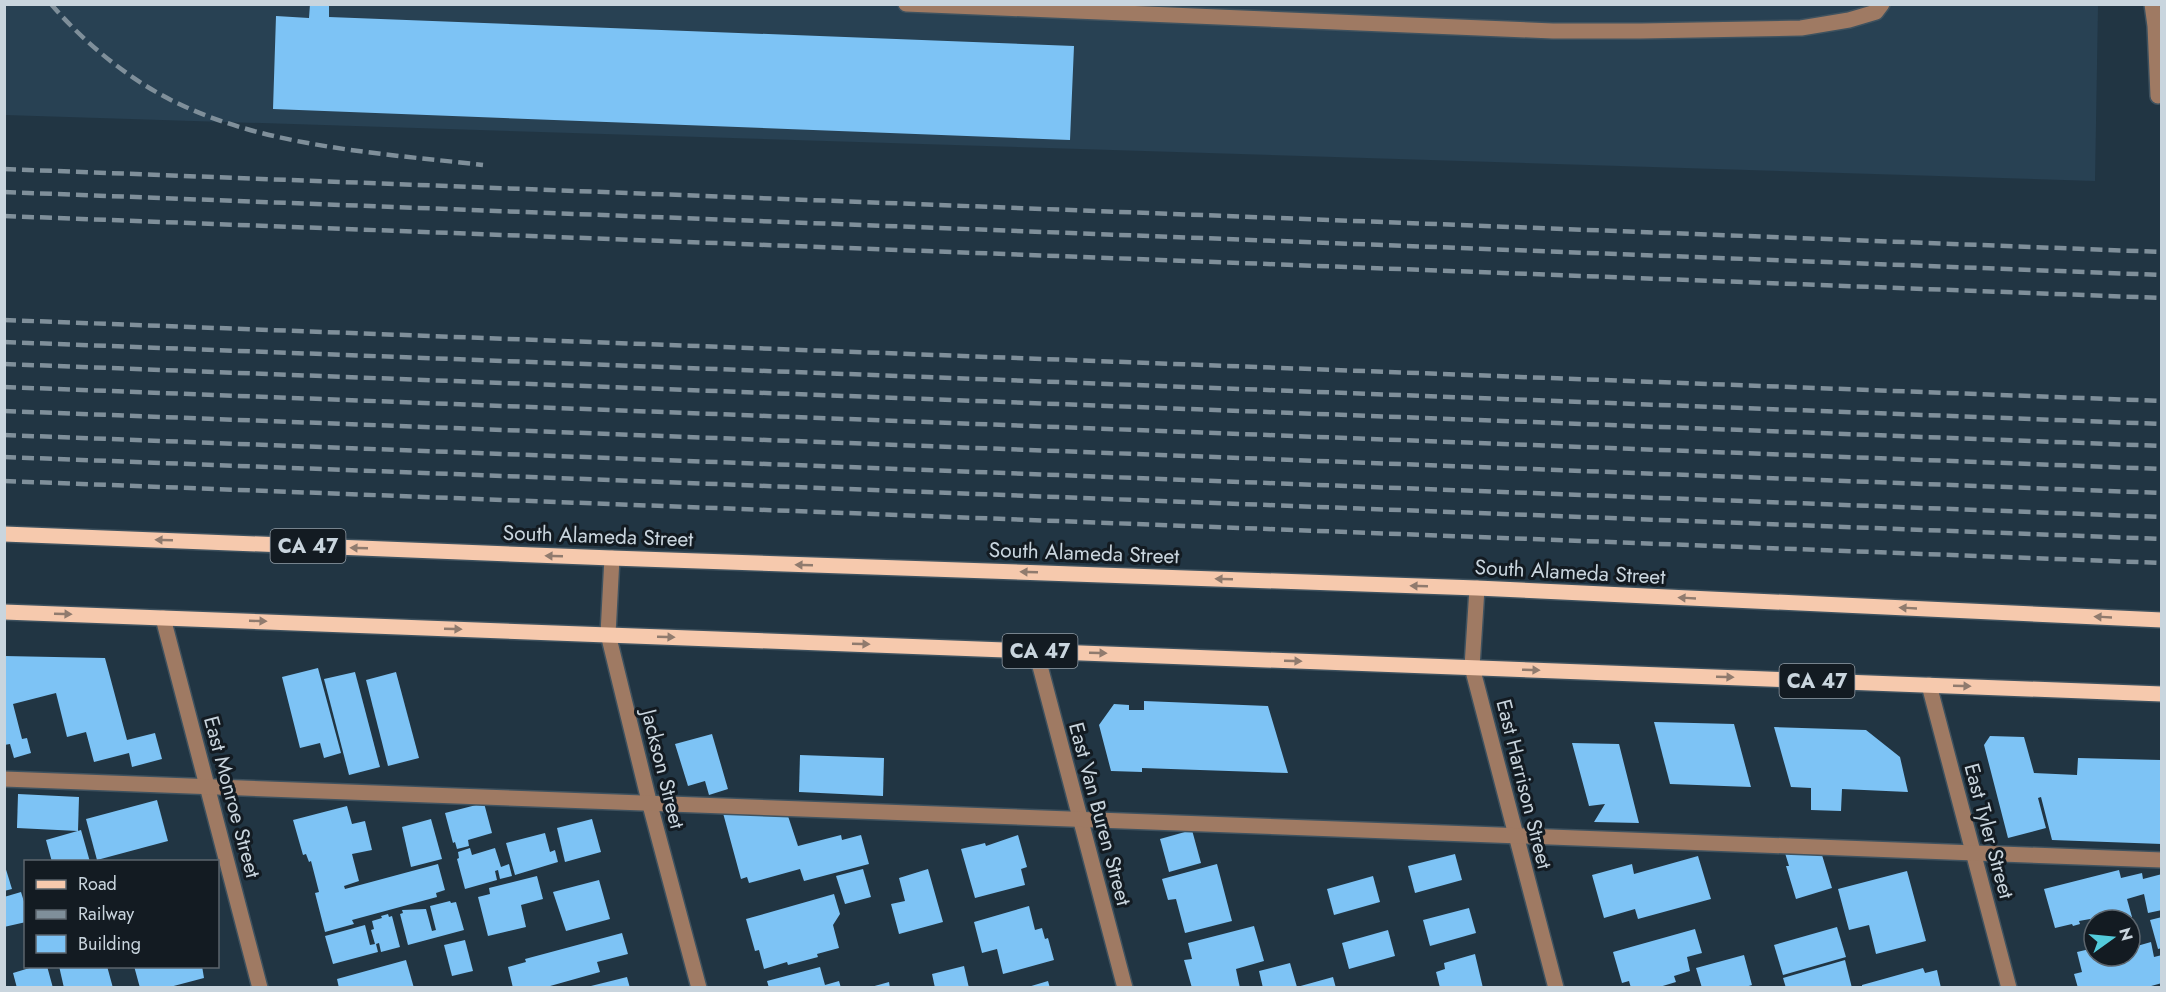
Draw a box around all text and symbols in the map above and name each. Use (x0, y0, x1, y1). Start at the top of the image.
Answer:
street label: South Alameda Street (502, 518, 694, 554)
road number: CA 47 (270, 529, 346, 563)
street label: South Alameda Street (988, 535, 1180, 571)
one-way arrow (154, 536, 173, 545)
one-way arrow (349, 543, 368, 553)
one-way arrow (544, 551, 563, 560)
street label: South Alameda Street (1474, 552, 1666, 592)
one-way arrow (794, 560, 813, 569)
one-way arrow (1019, 568, 1038, 577)
one-way arrow (1214, 575, 1233, 584)
one-way arrow (1409, 582, 1428, 591)
one-way arrow (1677, 593, 1696, 602)
one-way arrow (1899, 604, 1918, 613)
one-way arrow (53, 609, 72, 618)
one-way arrow (2094, 613, 2113, 622)
one-way arrow (248, 617, 267, 626)
one-way arrow (443, 624, 462, 633)
one-way arrow (657, 632, 676, 641)
road number: CA 47 (1002, 634, 1078, 668)
one-way arrow (851, 640, 870, 649)
one-way arrow (1088, 649, 1107, 658)
one-way arrow (1283, 656, 1302, 665)
road number: CA 47 (1780, 664, 1854, 698)
one-way arrow (1521, 665, 1540, 674)
one-way arrow (1716, 673, 1735, 682)
one-way arrow (1953, 682, 1972, 691)
street label: East Harrison Street (1488, 696, 1560, 872)
street label: Jackson Street (633, 703, 692, 832)
street label: East Monroe Street (196, 713, 268, 881)
street label: East Van Buren Street (1061, 719, 1139, 909)
street label: East Tyler Street (1957, 760, 2021, 902)
legend (24, 860, 219, 968)
text: Road (78, 871, 117, 897)
text: Railway (78, 901, 134, 927)
north arrow (2082, 908, 2142, 968)
text: N (2113, 925, 2139, 943)
text: Building (78, 931, 141, 957)

